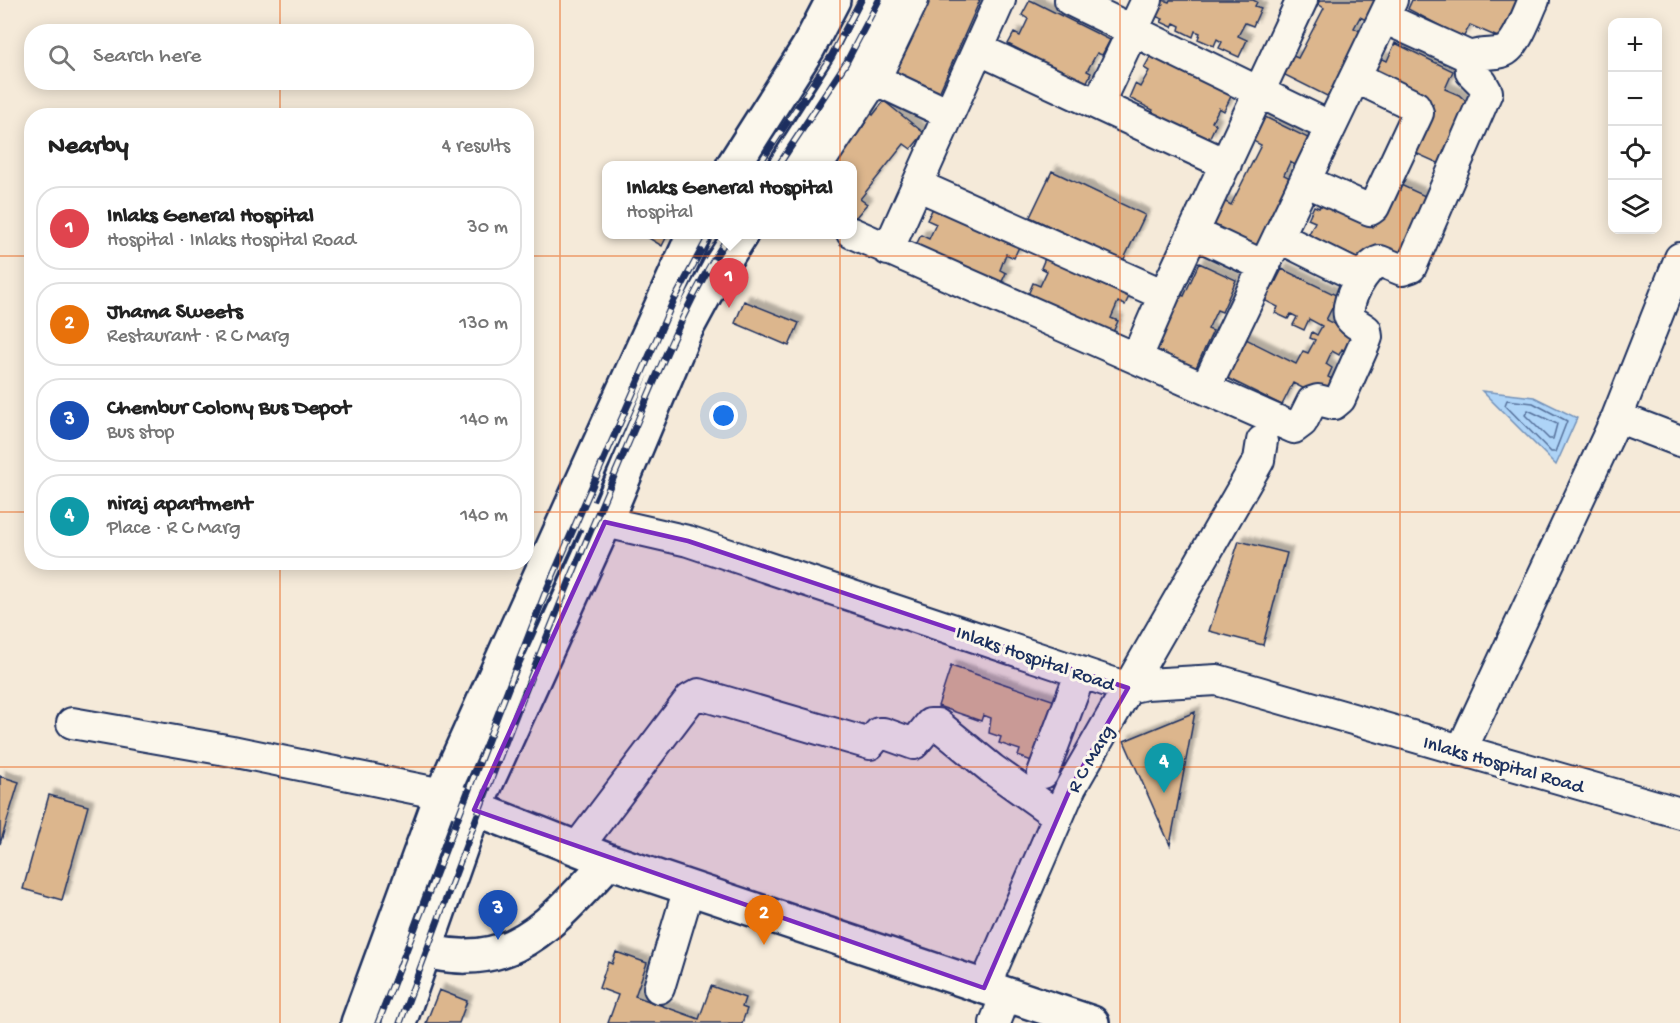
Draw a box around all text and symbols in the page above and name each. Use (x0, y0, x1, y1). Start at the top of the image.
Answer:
map controls (1608, 18, 1662, 234)
button: + (1608, 18, 1662, 72)
search box (24, 24, 534, 90)
icon: search (45, 41, 78, 74)
text: Search here (93, 44, 201, 70)
button: − (1608, 72, 1662, 126)
button: locate (1608, 126, 1662, 180)
text: Nearby (48, 132, 129, 163)
text: 4 results (442, 136, 510, 159)
popup (602, 161, 857, 239)
text: Inlaks General Hospital (626, 176, 833, 202)
button: layers (1608, 180, 1662, 234)
text: Hospital (626, 202, 693, 225)
text: Inlaks General Hospital (107, 204, 314, 230)
text: 1 (65, 217, 74, 240)
text: 30 m (467, 217, 508, 240)
text: Hospital · Inlaks Hospital Road (107, 230, 356, 253)
pin: 1 (710, 258, 748, 308)
text: Jhama Sweets (107, 300, 243, 326)
text: 2 (65, 313, 74, 336)
text: 130 m (459, 313, 508, 336)
text: Restaurant · R C Marg (107, 326, 290, 349)
text: Chembur Colony Bus Depot (107, 396, 351, 422)
your location (709, 401, 738, 430)
text: 3 (64, 409, 75, 432)
text: 140 m (460, 409, 508, 432)
text: Bus stop (107, 422, 174, 445)
text: niraj apartment (107, 492, 252, 518)
text: 4 (65, 505, 74, 528)
text: 140 m (460, 505, 508, 528)
text: Place · R C Marg (107, 518, 241, 541)
street label: Inlaks Hospital Road (953, 622, 1119, 699)
street label: R C Marg (1064, 722, 1121, 798)
street label: Inlaks Hospital Road (1420, 732, 1588, 801)
pin: 4 (1144, 744, 1184, 793)
pin: 3 (478, 890, 518, 940)
pin: 2 (744, 896, 783, 945)

